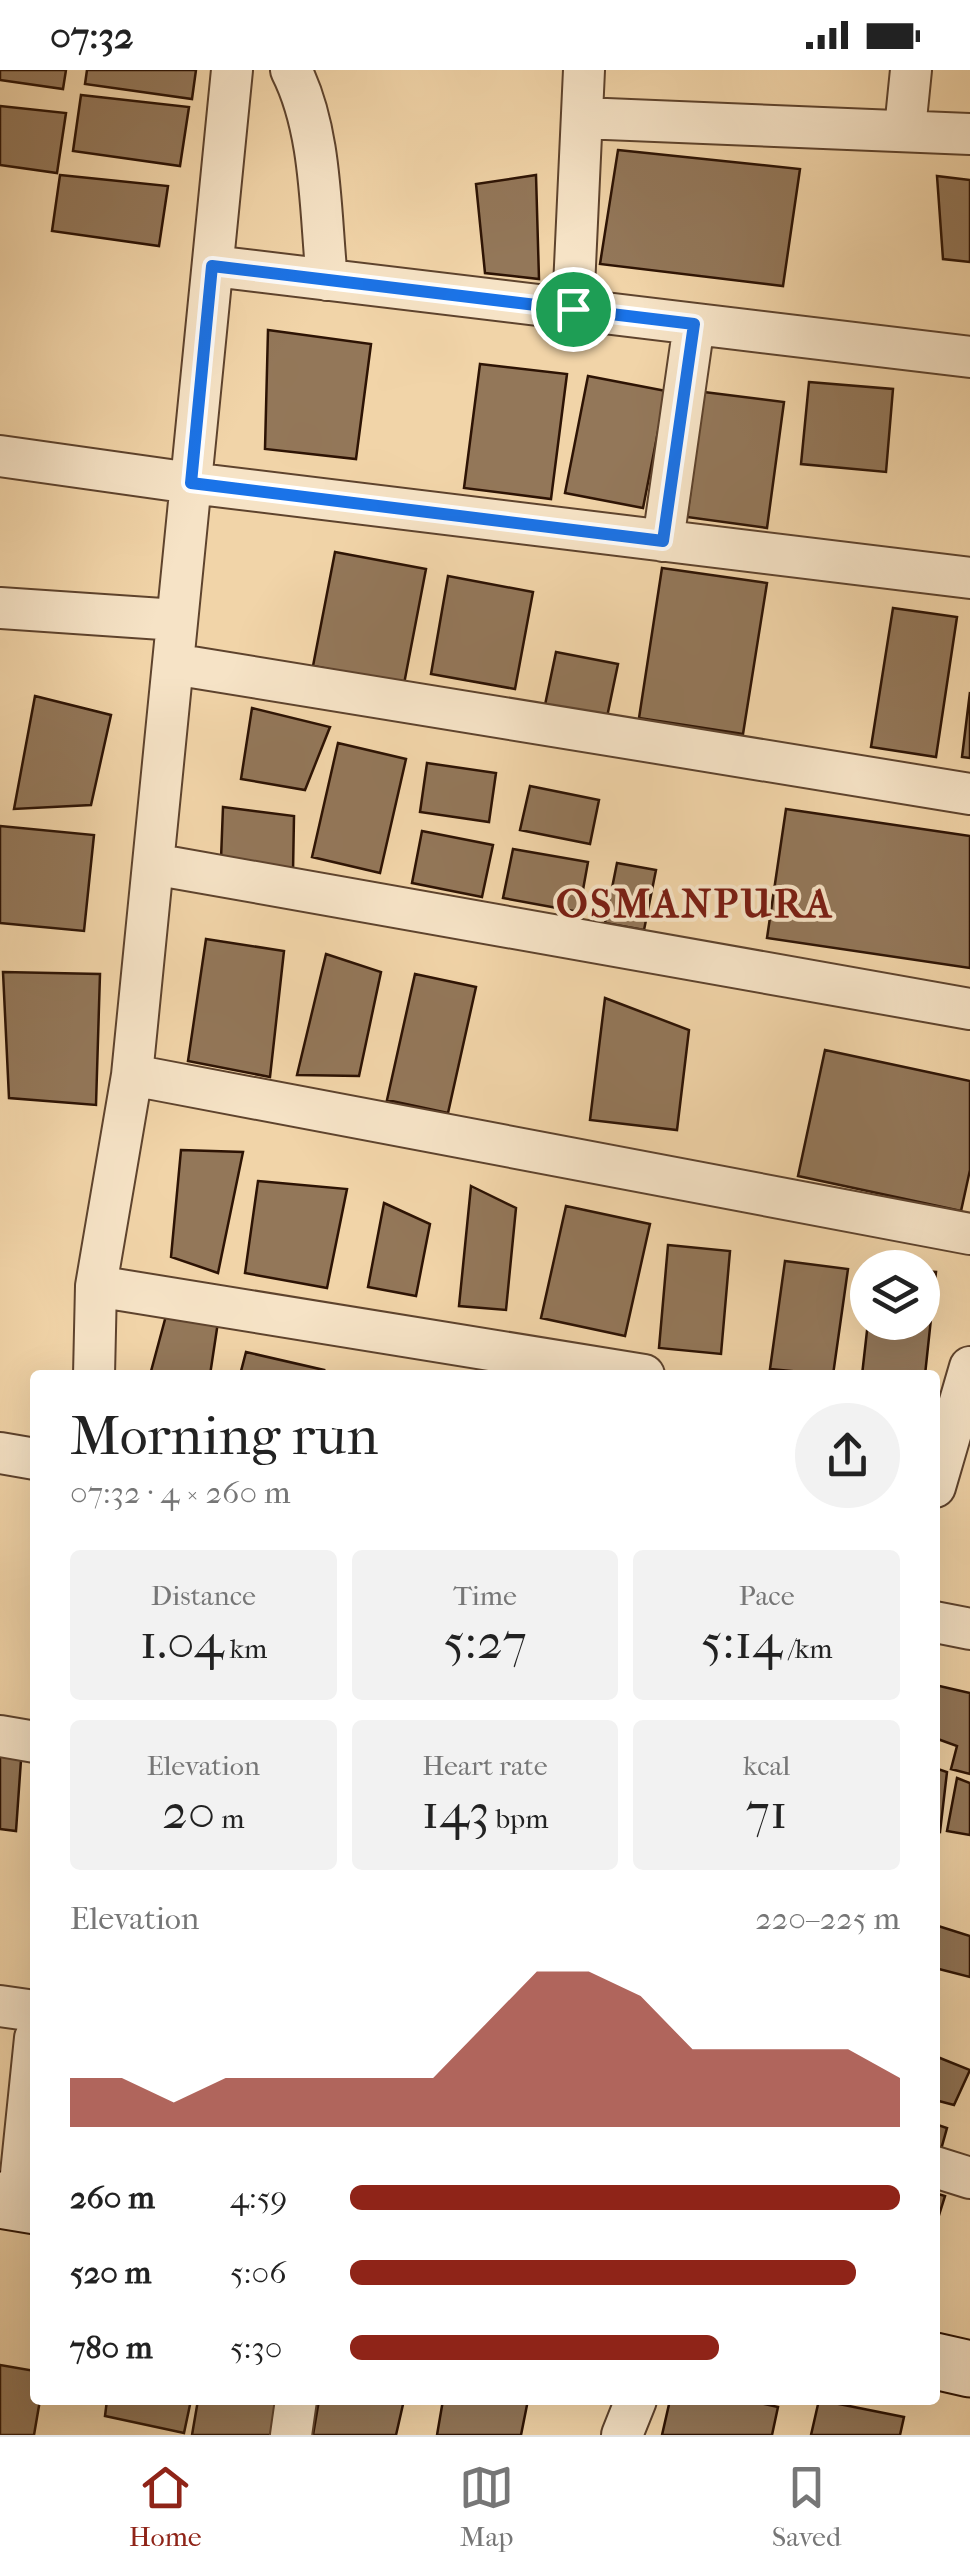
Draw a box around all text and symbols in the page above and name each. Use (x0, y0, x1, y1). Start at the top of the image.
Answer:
text: 07:32 (50, 13, 134, 58)
pin (531, 267, 616, 352)
icon: arrive (546, 282, 601, 337)
district label: OSMANPURA (556, 881, 834, 927)
map controls (850, 1250, 940, 1340)
button: layers (850, 1250, 940, 1340)
button: share (795, 1403, 900, 1508)
text: Morning run (70, 1404, 378, 1468)
text: 07:32 · 4 × 260 m (70, 1474, 291, 1511)
text: Distance (151, 1579, 256, 1612)
text: Time (453, 1579, 517, 1612)
text: Pace (739, 1579, 795, 1612)
text: 1.04 (139, 1612, 223, 1671)
text: 5:27 (443, 1612, 527, 1671)
text: 5:14 (701, 1612, 782, 1671)
text: km (223, 1632, 267, 1665)
text: /km (782, 1632, 832, 1665)
text: Elevation (147, 1749, 260, 1782)
text: Heart rate (422, 1749, 548, 1782)
text: kcal (743, 1749, 790, 1782)
text: 20 (162, 1782, 215, 1841)
text: 143 (422, 1782, 489, 1841)
text: 71 (746, 1782, 788, 1841)
text: m (215, 1802, 245, 1835)
text: bpm (489, 1802, 548, 1835)
text: Elevation (70, 1900, 199, 1937)
text: 220–225 m (755, 1900, 900, 1937)
text: 260 m (70, 2179, 155, 2216)
text: 4:59 (230, 2179, 287, 2216)
text: 520 m (70, 2254, 151, 2291)
text: 5:06 (230, 2254, 287, 2291)
text: 780 m (70, 2329, 153, 2366)
text: 5:30 (230, 2329, 282, 2366)
tab: Home (129, 2460, 202, 2553)
tab: Map (459, 2460, 514, 2553)
tab: Saved (772, 2460, 841, 2553)

